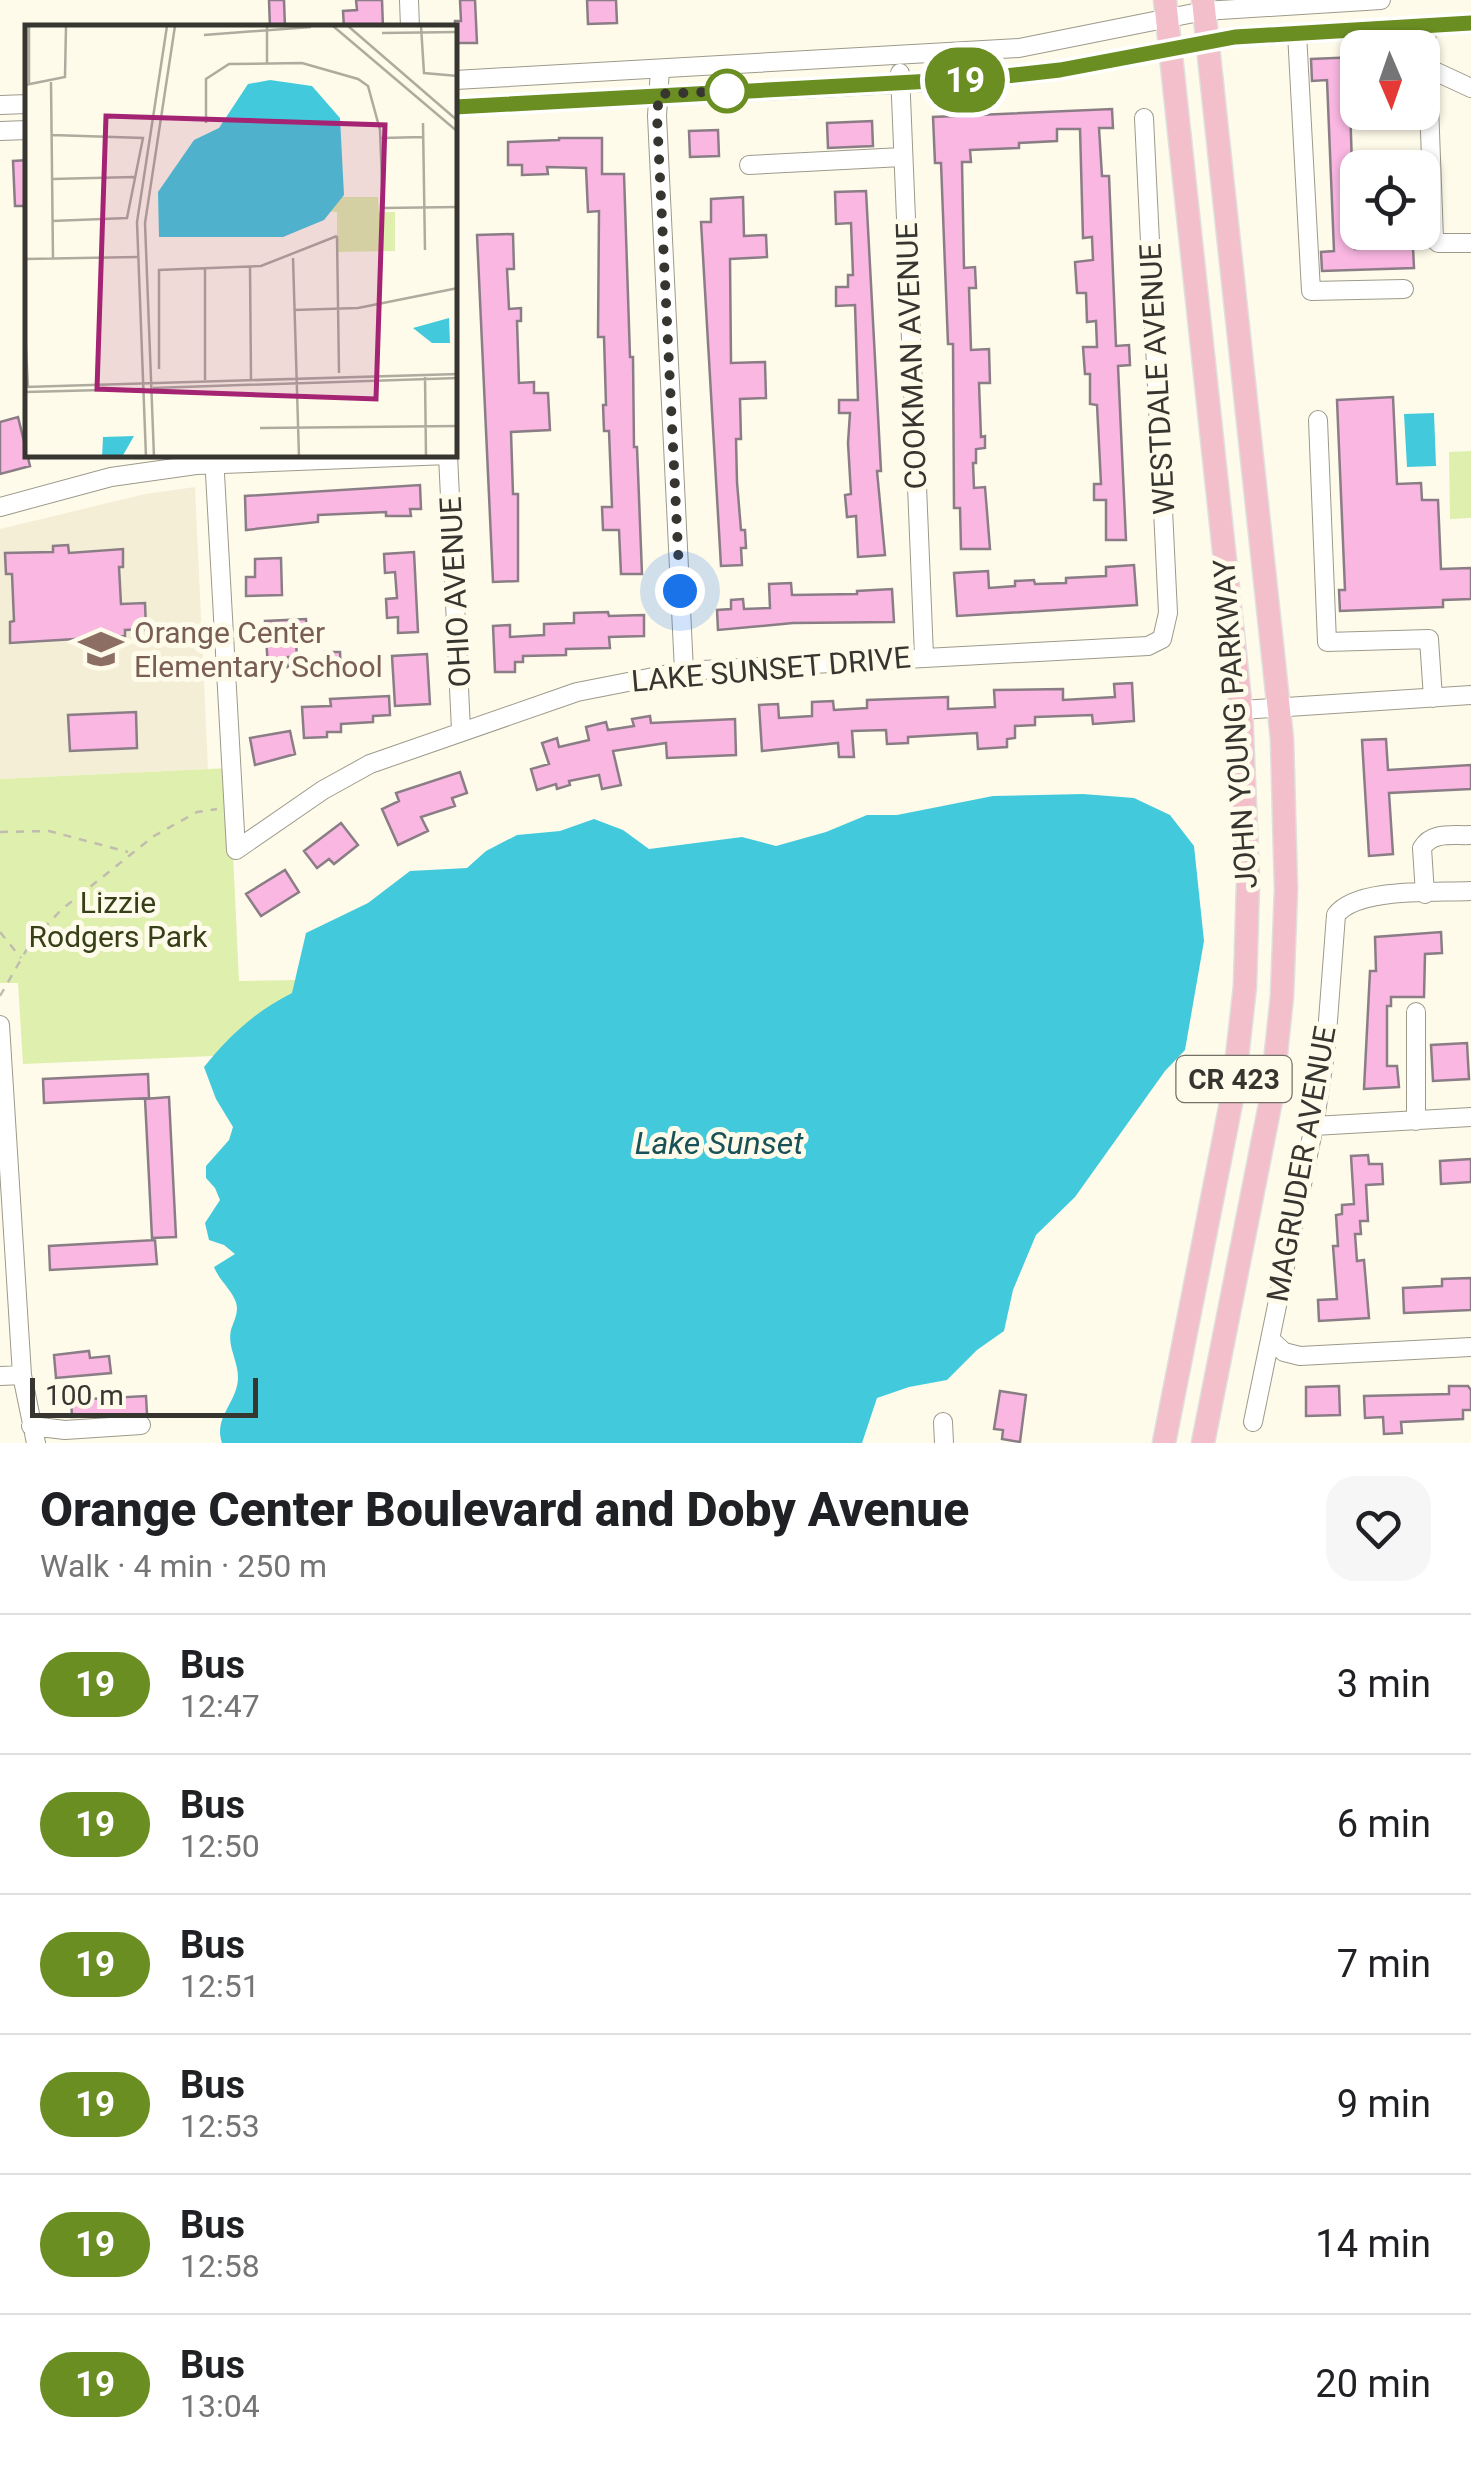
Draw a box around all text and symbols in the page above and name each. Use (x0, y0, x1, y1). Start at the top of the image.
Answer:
inset map (25, 25, 458, 458)
north arrow (1340, 30, 1440, 130)
map controls (1340, 30, 1440, 250)
line badge: 19 (920, 48, 1010, 112)
text: 19 (945, 60, 985, 101)
unlabelled marker (706, 70, 748, 112)
button: locate (1340, 150, 1440, 250)
street label: COOKMAN AVENUE (889, 222, 933, 490)
street label: WESTDALE AVENUE (1132, 243, 1182, 515)
street label: OHIO AVENUE (433, 496, 477, 688)
street label: JOHN YOUNG PARKWAY (1206, 558, 1264, 890)
your location (655, 566, 705, 616)
place label: Orange Center Elementary School (134, 615, 383, 684)
school or university icon: Orange Center Elementary School (77, 625, 125, 673)
street label: LAKE SUNSET DRIVE (630, 639, 912, 699)
park label: Lizzie Rodgers Park (29, 885, 208, 954)
street label: MAGRUDER AVENUE (1260, 1023, 1342, 1305)
road number: CR 423 (1176, 1056, 1292, 1102)
water label: Lake Sunset (635, 1124, 804, 1162)
scale bar (30, 1373, 258, 1418)
text: 100 m (45, 1379, 124, 1412)
button: heart (1326, 1476, 1431, 1581)
text: Orange Center Boulevard and Doby Avenue (40, 1481, 969, 1538)
text: Walk · 4 min · 250 m (40, 1547, 327, 1585)
text: Bus (180, 1643, 245, 1687)
text: 3 min (1337, 1662, 1431, 1706)
text: 19 (75, 1664, 115, 1705)
text: 12:47 (180, 1687, 260, 1725)
text: Bus (180, 1783, 245, 1827)
text: 6 min (1337, 1802, 1431, 1846)
text: 19 (75, 1804, 115, 1845)
text: 12:50 (180, 1827, 260, 1865)
text: Bus (180, 1923, 245, 1967)
text: 7 min (1337, 1942, 1431, 1986)
text: 19 (75, 1944, 115, 1985)
text: 12:51 (180, 1967, 260, 2005)
text: Bus (180, 2063, 245, 2107)
text: 9 min (1337, 2082, 1431, 2126)
text: 19 (75, 2084, 115, 2125)
text: 12:53 (180, 2107, 260, 2145)
text: Bus (180, 2203, 245, 2247)
text: 14 min (1315, 2222, 1431, 2266)
text: 19 (75, 2224, 115, 2265)
text: 12:58 (180, 2247, 260, 2285)
text: Bus (180, 2343, 245, 2387)
text: 20 min (1315, 2362, 1431, 2406)
text: 19 (75, 2364, 115, 2405)
text: 13:04 (180, 2387, 260, 2425)

